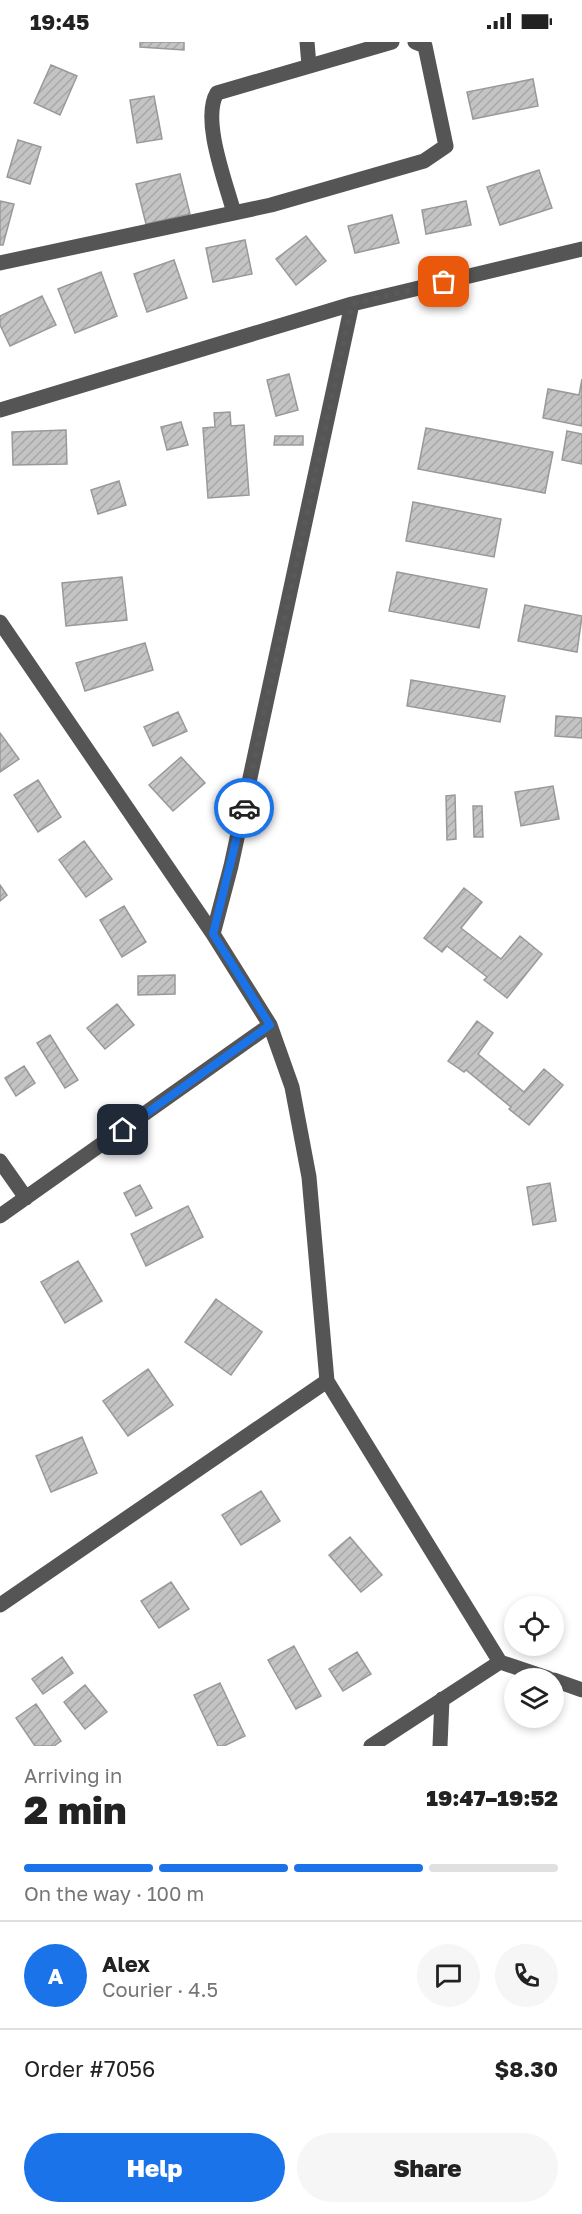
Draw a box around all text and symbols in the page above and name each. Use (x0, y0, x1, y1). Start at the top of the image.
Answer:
text: 19:45 (30, 8, 90, 35)
pin (418, 256, 469, 307)
icon: bag (427, 265, 460, 298)
courier (214, 778, 274, 838)
icon: car (228, 792, 261, 825)
pin (97, 1104, 148, 1155)
icon: home (106, 1113, 139, 1146)
map controls (504, 1596, 564, 1728)
button: locate (504, 1596, 564, 1656)
button: layers (504, 1668, 564, 1728)
text: Arriving in (24, 1763, 122, 1787)
text: 19:47–19:52 (426, 1784, 558, 1811)
text: 2 min (24, 1786, 127, 1833)
text: On the way · 100 m (24, 1881, 204, 1905)
button: chat (417, 1944, 480, 2007)
button: phone (495, 1944, 558, 2007)
text: Alex (102, 1950, 150, 1977)
text: A (48, 1962, 63, 1989)
text: Courier · 4.5 (102, 1977, 218, 2001)
text: Order #7056 (24, 2055, 155, 2082)
text: $8.30 (494, 2055, 558, 2082)
button: Help (24, 2133, 285, 2202)
button: Share (297, 2133, 558, 2202)

